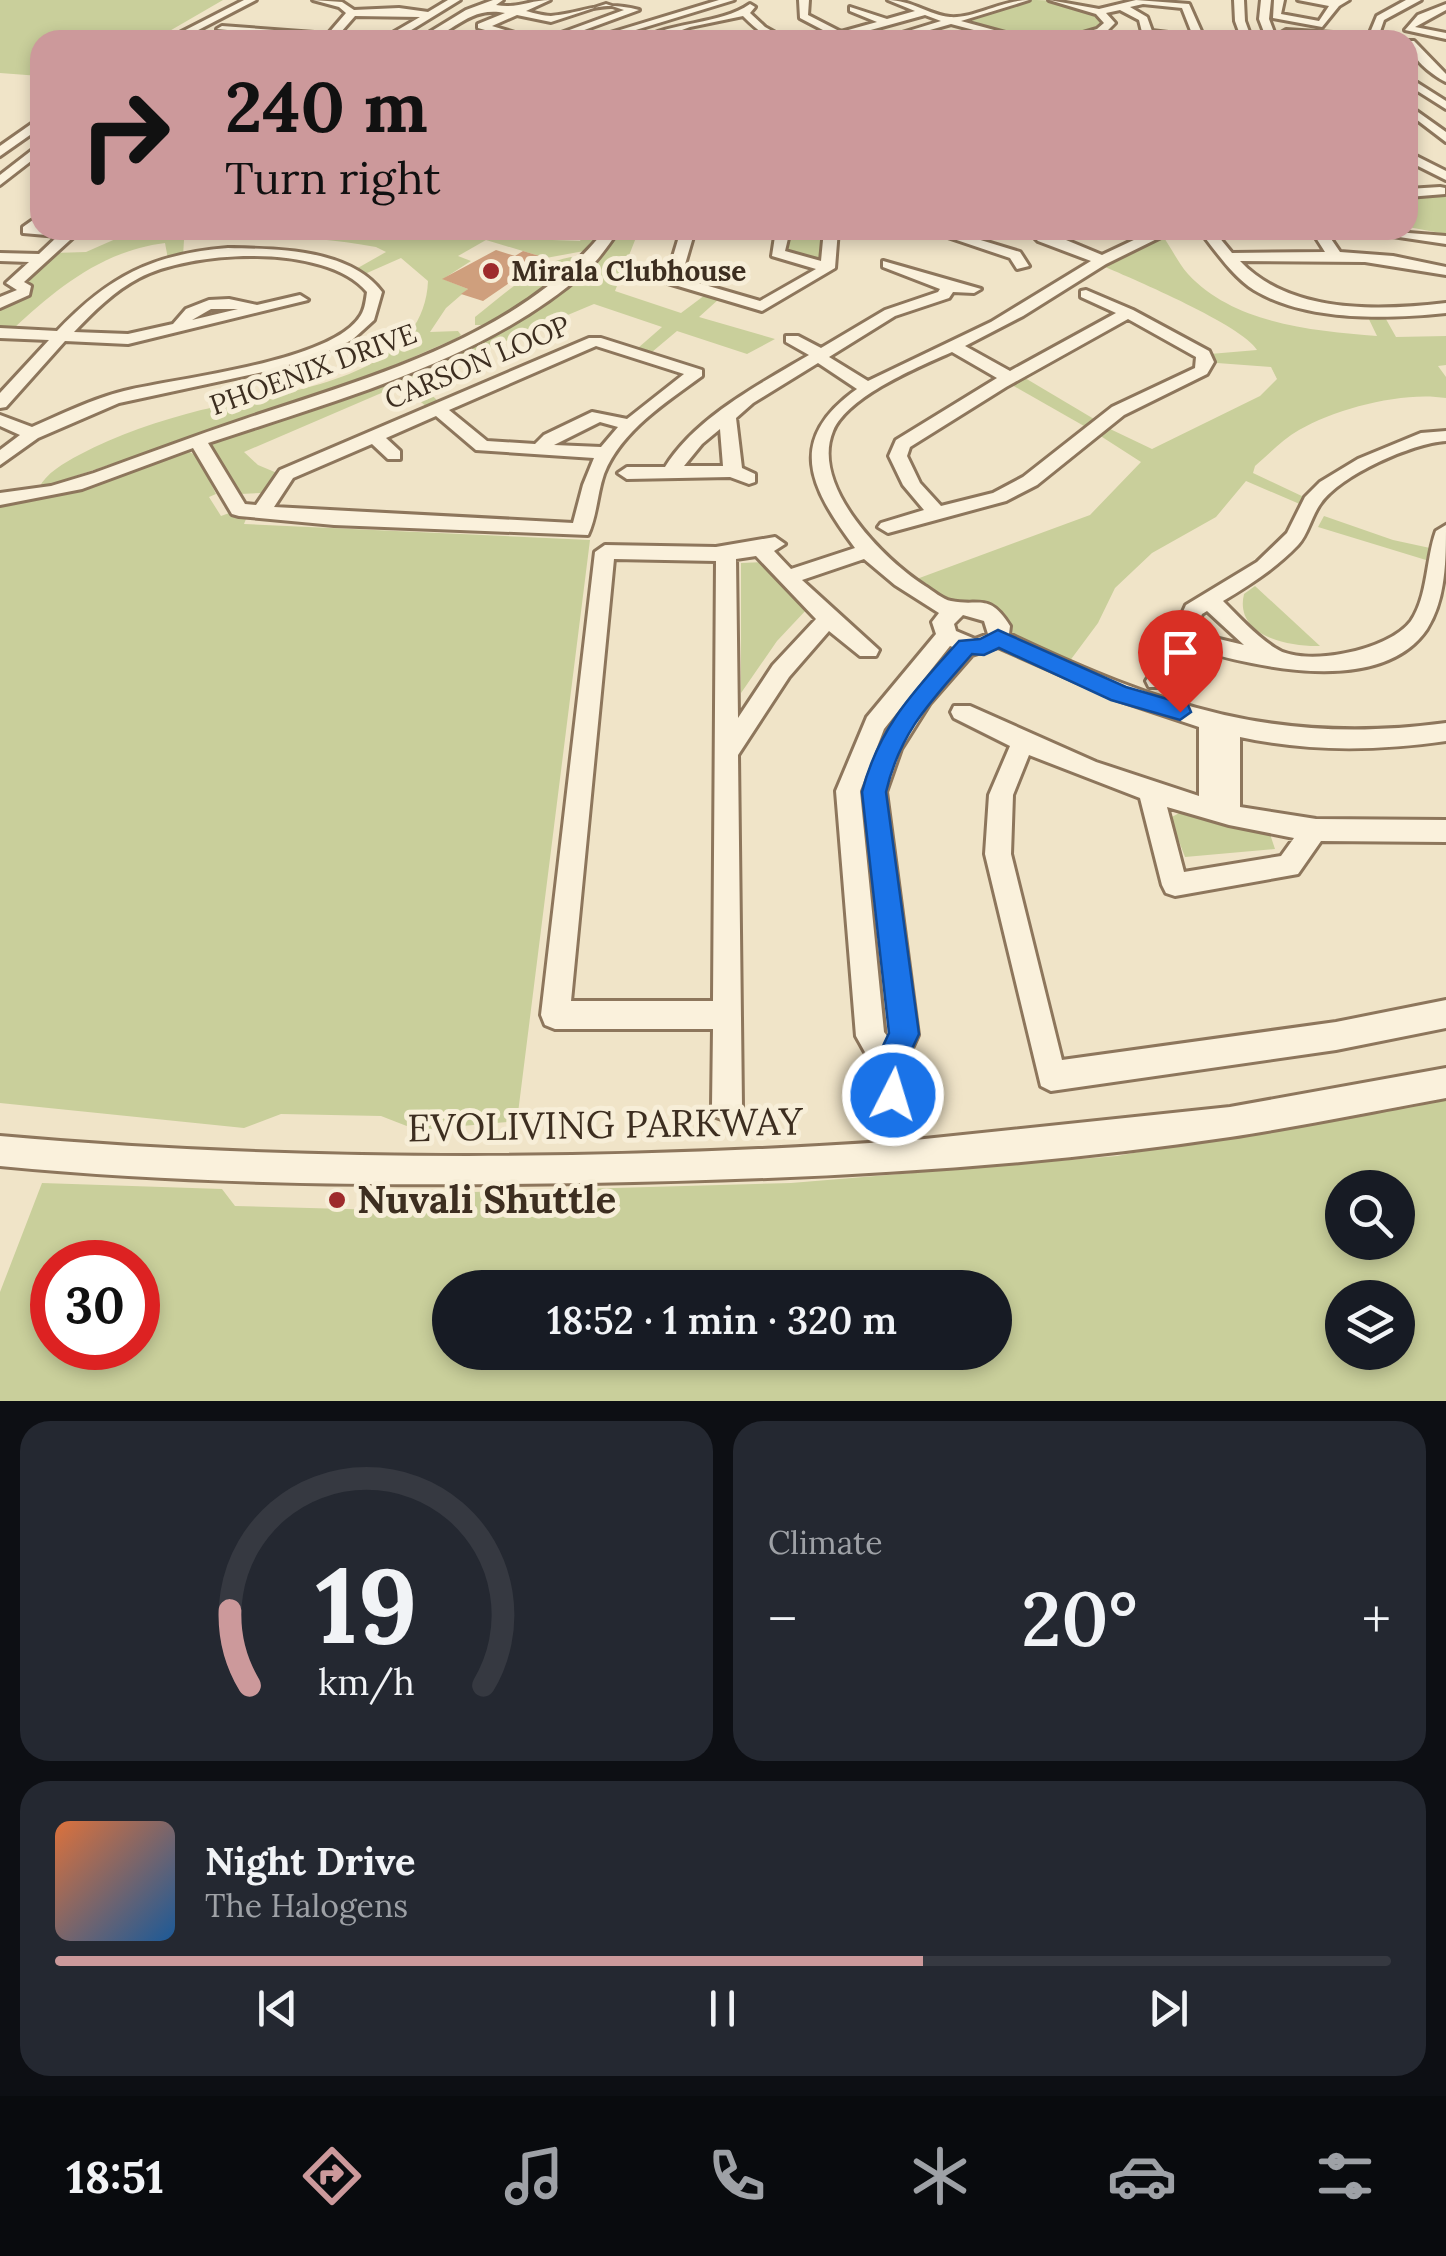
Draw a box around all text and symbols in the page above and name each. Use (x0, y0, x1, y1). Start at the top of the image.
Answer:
text: 240 m (225, 62, 428, 151)
icon: right (60, 70, 190, 200)
text: Turn right (225, 149, 441, 206)
place label: Mirala Clubhouse (511, 253, 746, 289)
marker: Mirala Clubhouse (480, 260, 502, 282)
street label: CARSON LOOP (379, 307, 575, 417)
street label: PHOENIX DRIVE (205, 315, 421, 423)
pin (1138, 610, 1223, 713)
icon: arrive (1153, 625, 1208, 680)
position arrow (841, 1043, 945, 1147)
street label: EVOLIVING PARKWAY (407, 1097, 804, 1151)
map controls (1325, 1170, 1415, 1370)
button: search (1325, 1170, 1415, 1260)
place label: Nuvali Shuttle (357, 1175, 616, 1223)
marker: Nuvali Shuttle (326, 1189, 348, 1211)
speed limit sign: 30 (30, 1240, 160, 1370)
button: layers (1325, 1280, 1415, 1370)
text: 18:52 · 1 min · 320 m (547, 1296, 897, 1344)
text: Climate (768, 1522, 883, 1563)
text: 19 (315, 1538, 418, 1671)
text: 20° (1021, 1571, 1138, 1667)
text: − (768, 1584, 797, 1654)
text: + (1362, 1584, 1391, 1654)
text: km/h (318, 1659, 415, 1705)
text: Night Drive (205, 1837, 416, 1885)
text: The Halogens (205, 1885, 408, 1926)
icon: previous (250, 1981, 305, 2036)
icon: pause (695, 1981, 750, 2036)
icon: next (1141, 1981, 1196, 2036)
icon: directions (297, 2141, 367, 2211)
icon: music (499, 2141, 569, 2211)
icon: phone (702, 2141, 772, 2211)
icon: climate (905, 2141, 975, 2211)
icon: car (1107, 2141, 1177, 2211)
icon: filters (1310, 2141, 1380, 2211)
text: 18:51 (66, 2148, 164, 2205)

